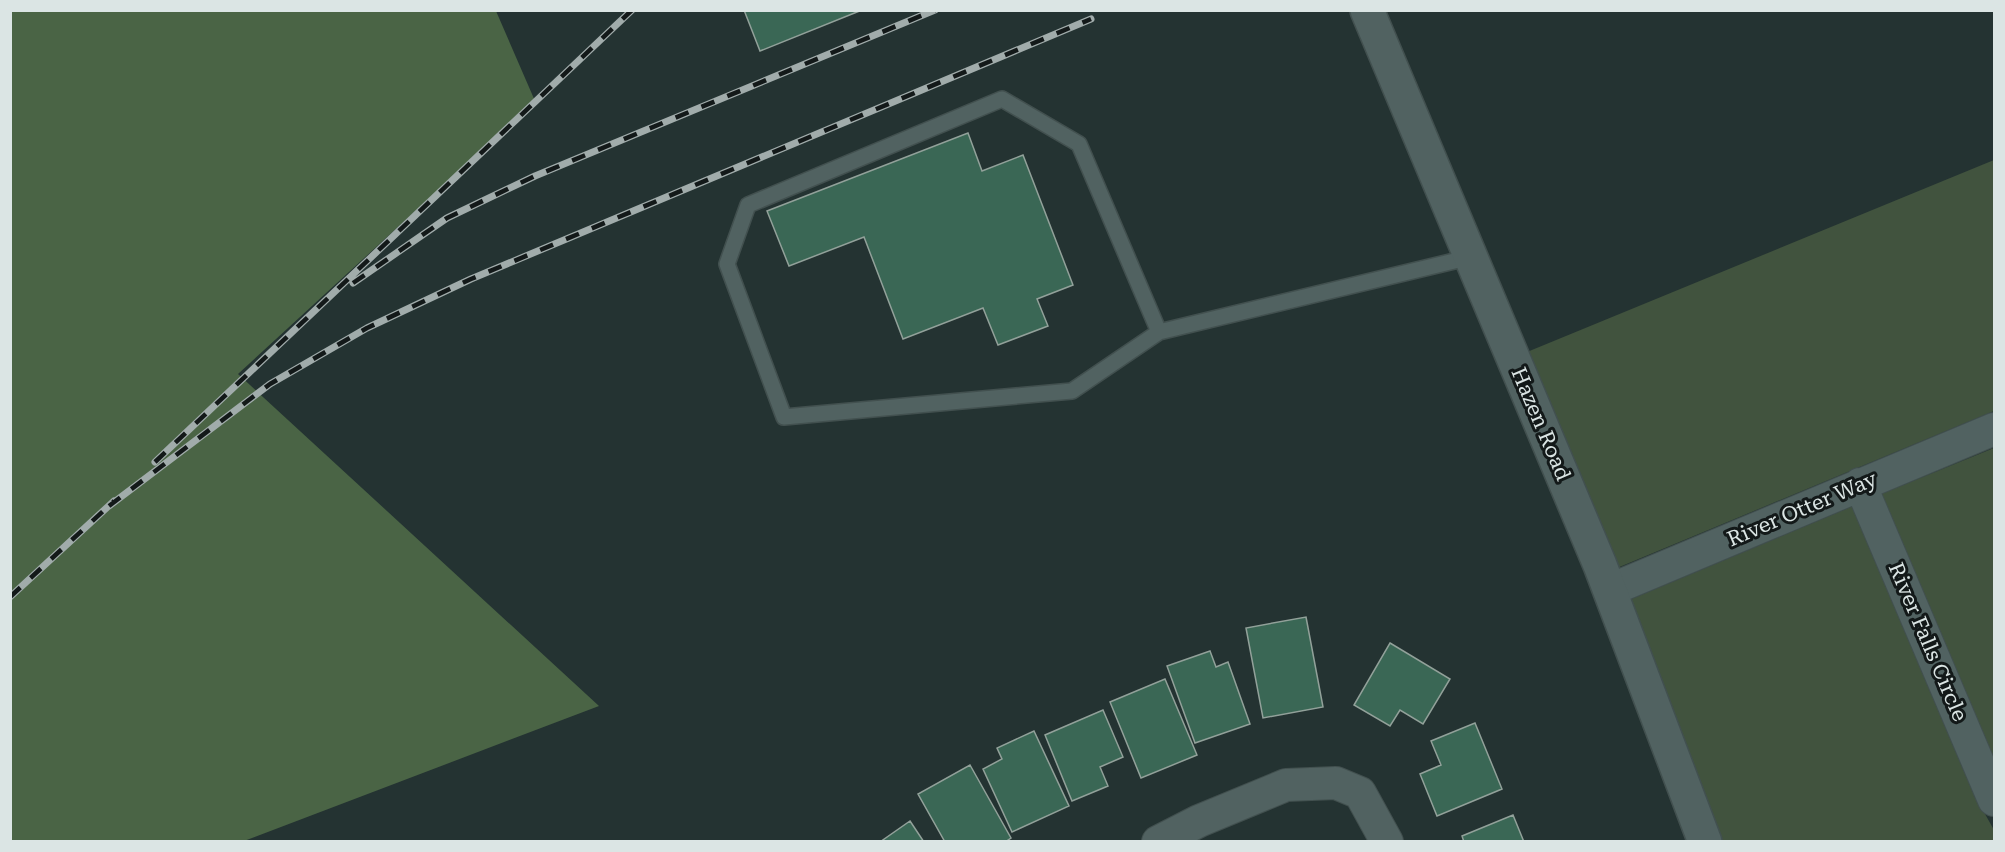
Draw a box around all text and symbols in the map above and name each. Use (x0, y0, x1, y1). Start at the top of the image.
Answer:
street label: Hazen Road (1506, 364, 1576, 485)
street label: River Otter Way (1724, 466, 1881, 551)
street label: River Falls Circle (1884, 559, 1972, 725)

